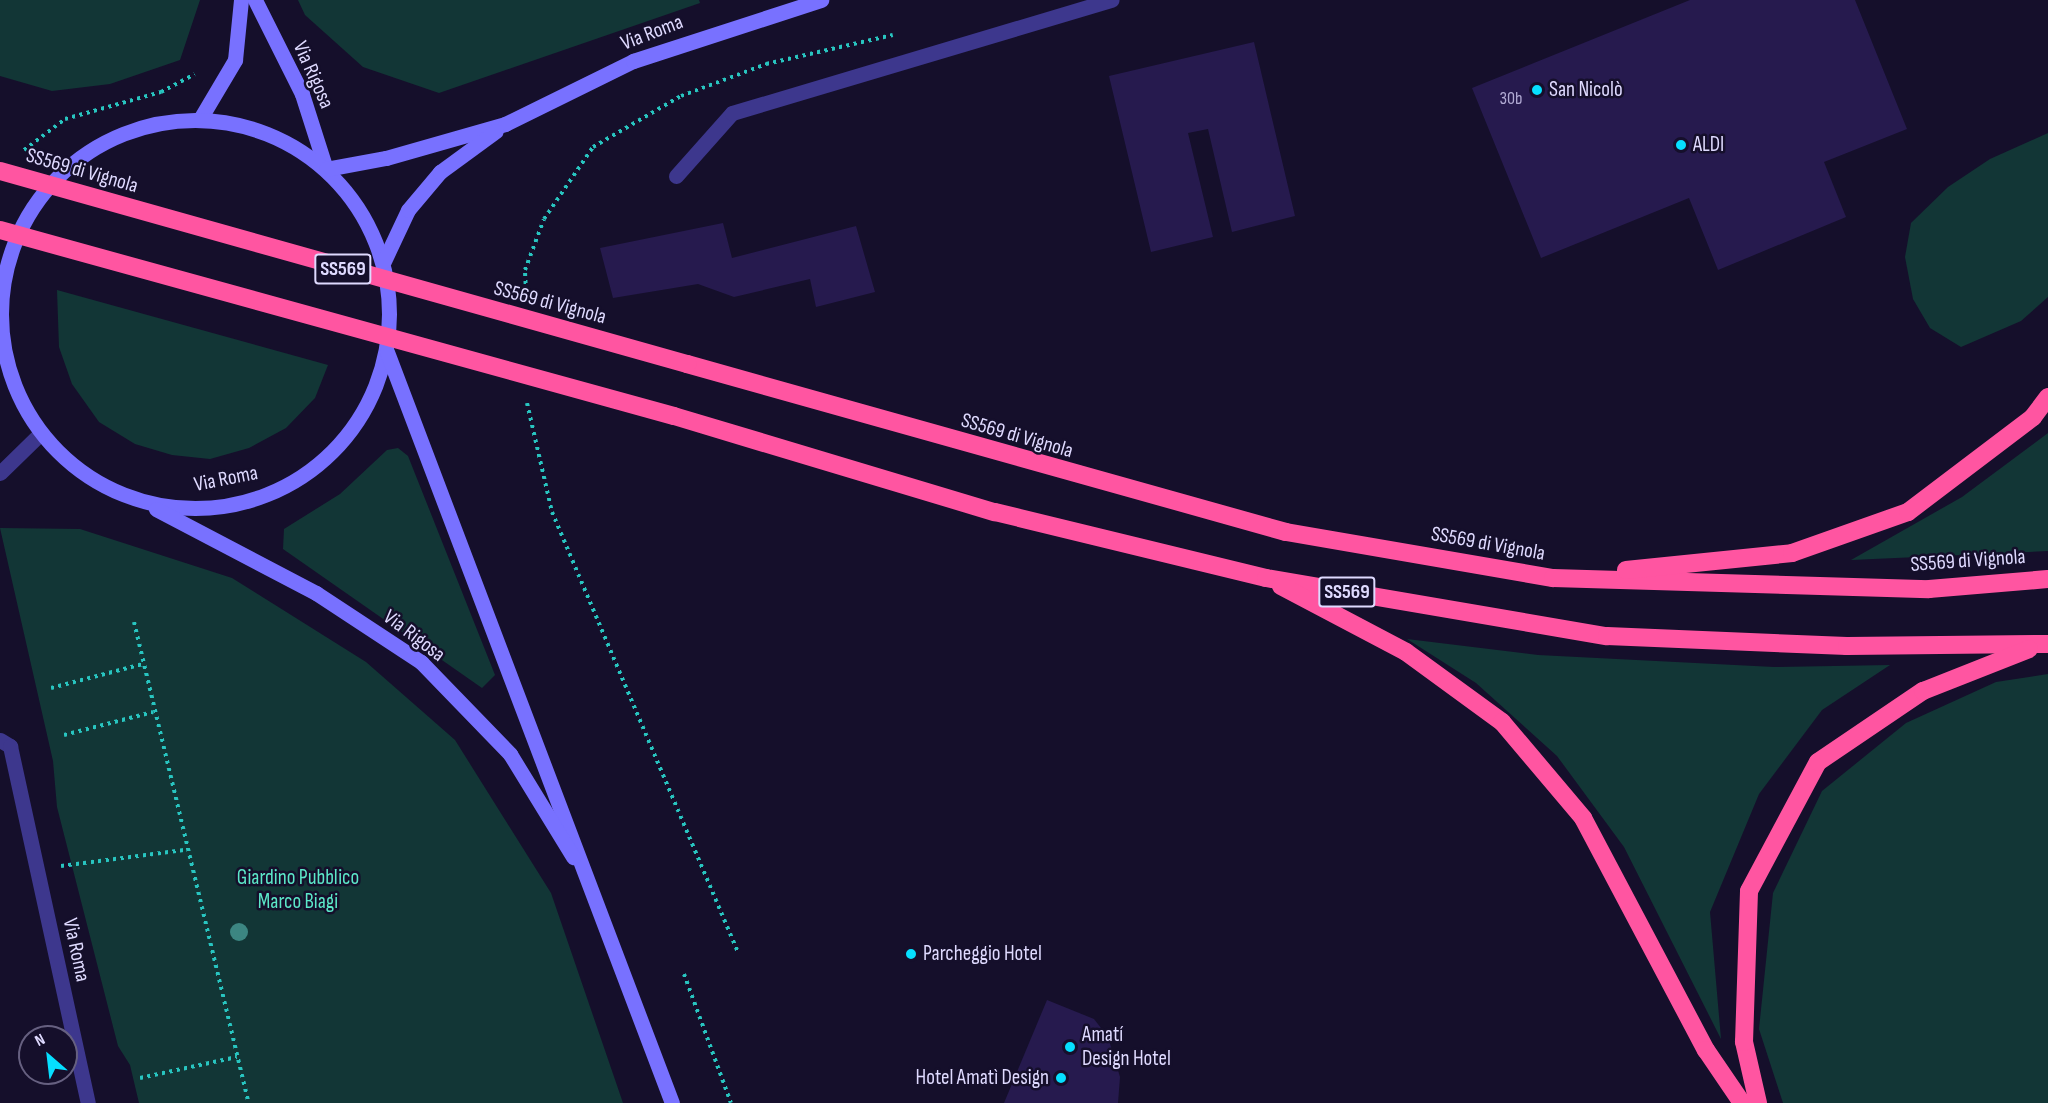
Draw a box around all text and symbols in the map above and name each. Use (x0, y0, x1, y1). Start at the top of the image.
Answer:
street label: Via Roma (617, 10, 687, 56)
street label: Via Rigosa (287, 37, 339, 113)
place label: San Nicolò (1549, 77, 1623, 103)
marker: San Nicolò (1530, 83, 1544, 97)
house number: 30b (1499, 88, 1523, 110)
place label: ALDI (1693, 132, 1724, 158)
marker: ALDI (1674, 138, 1688, 152)
street label: SS569 di Vignola (23, 143, 141, 199)
road number: SS569 (313, 252, 373, 286)
street label: SS569 di Vignola (491, 276, 609, 330)
street label: SS569 di Vignola (958, 408, 1076, 464)
street label: Via Roma (192, 460, 260, 498)
street label: SS569 di Vignola (1429, 522, 1547, 566)
street label: SS569 di Vignola (1910, 544, 2026, 578)
road number: SS569 (1317, 575, 1377, 609)
street label: Via Rigosa (378, 605, 450, 667)
park label: Giardino Pubblico Marco Biagi (237, 865, 359, 915)
street label: Via Roma (57, 916, 95, 984)
place label: Parcheggio Hotel (923, 941, 1042, 967)
marker: Parcheggio Hotel (904, 947, 918, 961)
place label: Amatí Design Hotel (1082, 1022, 1171, 1072)
north arrow (18, 1025, 78, 1085)
text: N (32, 1030, 48, 1051)
marker: Amatí Design Hotel (1063, 1040, 1077, 1054)
place label: Hotel Amatì Design (916, 1065, 1049, 1091)
marker: Hotel Amatì Design (1054, 1071, 1068, 1085)

